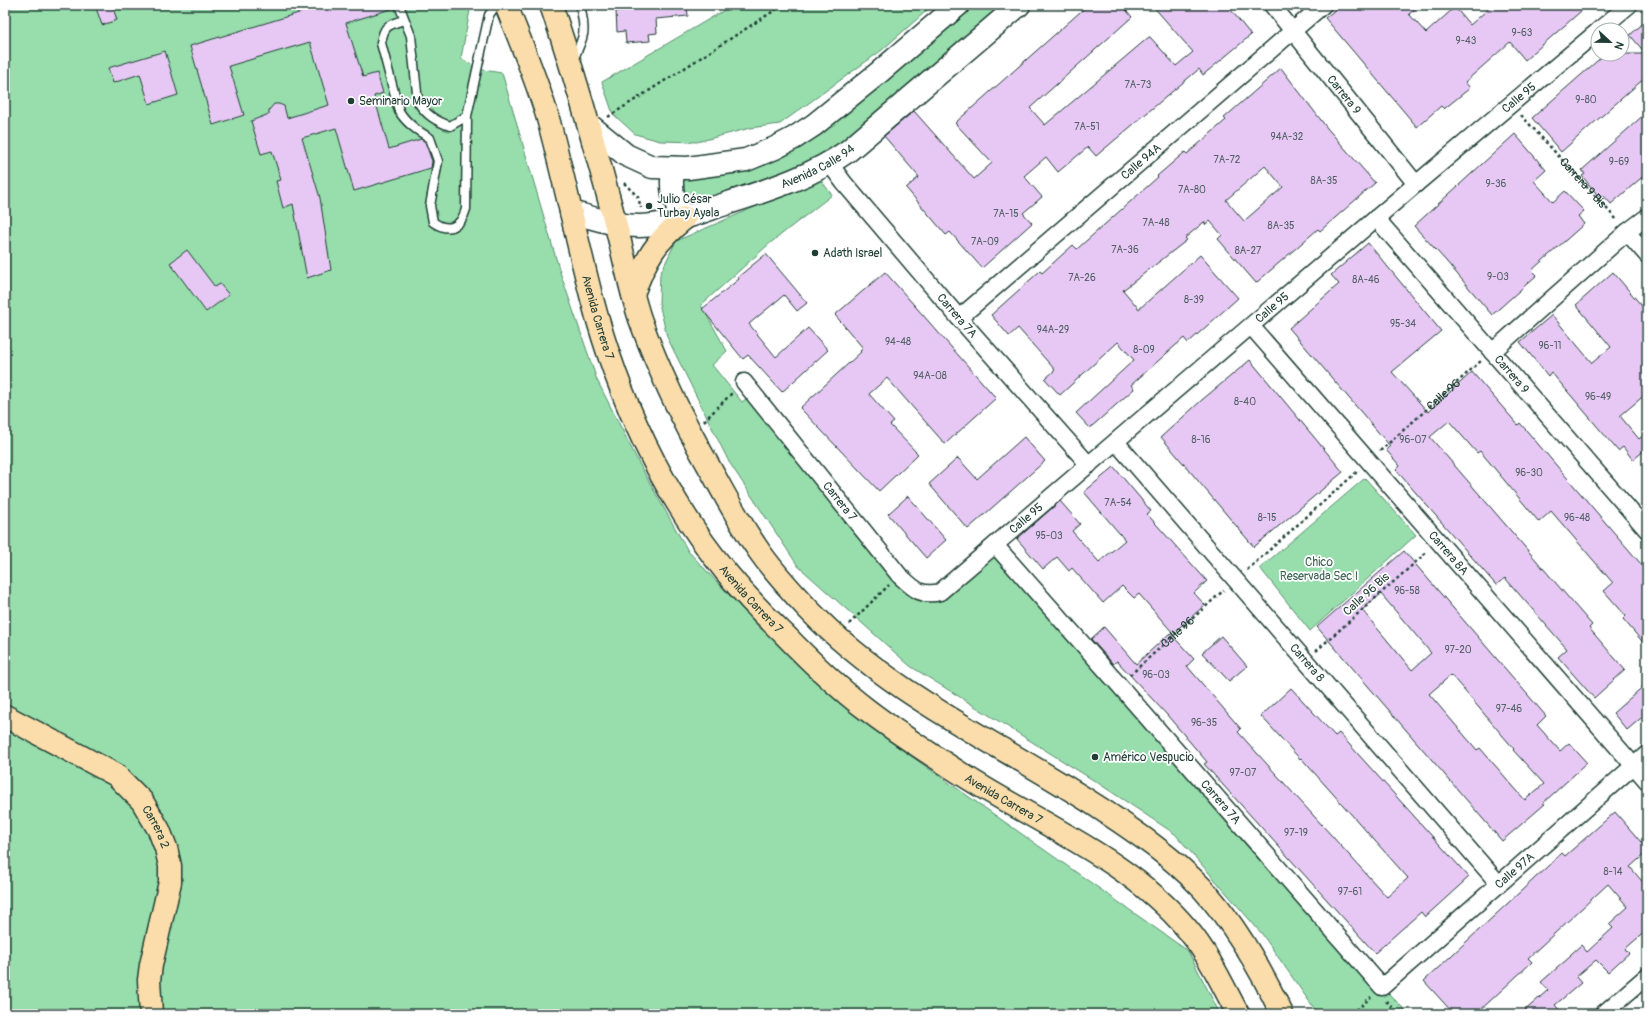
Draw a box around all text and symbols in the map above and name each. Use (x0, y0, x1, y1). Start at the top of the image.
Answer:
north arrow (1590, 22, 1630, 62)
house number: 9-63 (1512, 27, 1533, 39)
house number: 9-43 (1456, 35, 1477, 47)
text: N (1611, 40, 1626, 52)
street label: Carrera 9 (1323, 72, 1364, 118)
house number: 7A-73 (1125, 79, 1152, 91)
street label: Calle 95 (1499, 79, 1539, 117)
place label: Seminario Mayor (359, 94, 443, 109)
house number: 9-80 (1575, 94, 1597, 106)
marker: Seminario Mayor (346, 96, 356, 106)
house number: 7A-51 (1074, 121, 1100, 133)
house number: 94A-32 (1271, 131, 1304, 143)
street label: Calle 94A (1118, 140, 1165, 183)
street label: Avenida Calle 94 (779, 141, 858, 192)
house number: 7A-72 (1214, 154, 1241, 166)
street label: Carrera 9 Bis (1556, 155, 1610, 212)
house number: 9-69 (1609, 156, 1629, 168)
house number: 8A-35 (1311, 175, 1337, 187)
house number: 9-36 (1486, 178, 1507, 190)
house number: 7A-80 (1178, 184, 1206, 196)
place label: Julio César Turbay Ayala (657, 192, 720, 221)
marker: Julio César Turbay Ayala (644, 201, 654, 211)
house number: 7A-15 (993, 208, 1019, 220)
house number: 7A-48 (1143, 217, 1169, 229)
house number: 8A-35 (1268, 220, 1294, 232)
house number: 7A-09 (971, 236, 999, 248)
house number: 7A-36 (1111, 244, 1139, 256)
house number: 8A-27 (1235, 245, 1262, 257)
place label: Adath Israel (823, 246, 882, 261)
marker: Adath Israel (810, 248, 820, 258)
house number: 9-03 (1487, 271, 1509, 283)
house number: 7A-26 (1068, 272, 1096, 284)
street label: Avenida Carrera 7 (578, 274, 617, 362)
house number: 8A-46 (1352, 274, 1380, 286)
street label: Calle 95 (1252, 289, 1292, 327)
street label: Carrera 7A (934, 291, 980, 341)
house number: 8-39 (1184, 294, 1204, 306)
house number: 95-34 (1390, 318, 1416, 330)
house number: 94A-29 (1037, 324, 1069, 336)
house number: 94-48 (885, 336, 911, 348)
house number: 96-11 (1538, 340, 1562, 352)
house number: 8-09 (1133, 344, 1155, 356)
street label: Carrera 9 (1491, 352, 1532, 397)
house number: 94A-08 (913, 370, 947, 382)
street label: Calle 96 (1424, 376, 1464, 414)
house number: 96-49 (1585, 391, 1611, 403)
house number: 8-40 (1234, 396, 1256, 408)
house number: 8-16 (1191, 434, 1211, 446)
house number: 96-07 (1399, 434, 1427, 446)
house number: 96-30 (1515, 467, 1543, 479)
street label: Carrera 7 (819, 479, 860, 525)
house number: 7A-54 (1104, 497, 1132, 509)
street label: Calle 95 (1006, 500, 1046, 537)
house number: 8-15 (1258, 512, 1276, 524)
house number: 96-48 (1564, 512, 1590, 524)
street label: Carrera 8A (1425, 528, 1472, 579)
house number: 95-03 (1035, 530, 1063, 542)
park label: Chico Reservada Sec I (1280, 555, 1358, 584)
street label: Avenida Carrera 7 (715, 562, 786, 637)
street label: Calle 96 Bis (1340, 569, 1393, 619)
house number: 96-58 (1394, 585, 1420, 597)
street label: Calle 96 (1158, 613, 1198, 652)
street label: Carrera 8 (1286, 641, 1328, 685)
house number: 97-20 (1444, 644, 1472, 656)
house number: 96-03 (1142, 669, 1170, 681)
house number: 97-46 (1496, 703, 1522, 715)
house number: 96-35 (1191, 717, 1217, 729)
place label: Américo Vespucio (1103, 750, 1195, 765)
marker: Américo Vespucio (1090, 752, 1100, 762)
house number: 97-07 (1230, 767, 1257, 779)
street label: Avenida Carrera 7 (962, 771, 1045, 828)
street label: Carrera 7A (1197, 777, 1244, 828)
street label: Carrera 2 (138, 803, 173, 851)
house number: 97-19 (1284, 827, 1308, 839)
street label: Calle 97A (1492, 849, 1538, 892)
house number: 8-14 (1603, 866, 1623, 878)
house number: 97-61 (1338, 886, 1362, 898)

